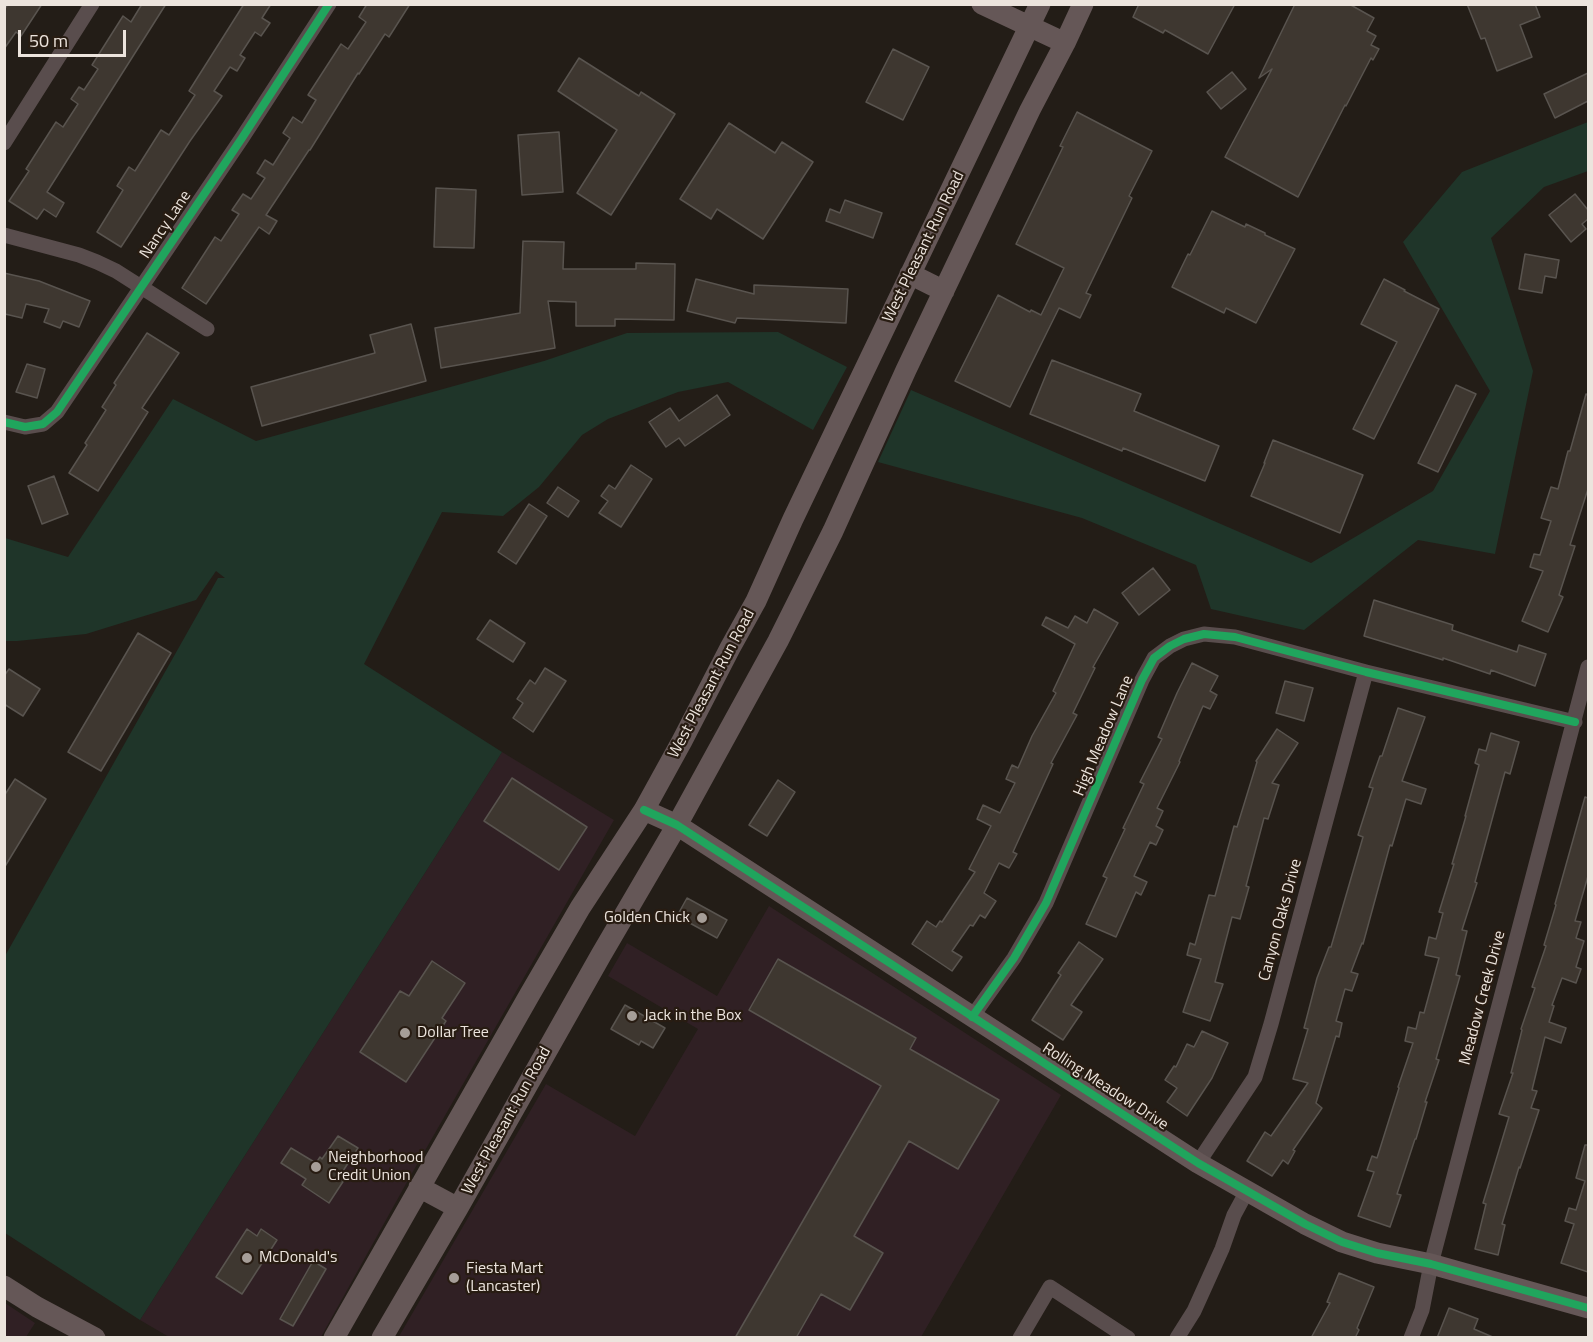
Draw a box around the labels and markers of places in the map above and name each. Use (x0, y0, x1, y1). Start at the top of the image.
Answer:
place label: Golden Chick (604, 908, 690, 928)
marker: Golden Chick (695, 911, 709, 925)
place label: Jack in the Box (644, 1006, 742, 1026)
marker: Jack in the Box (625, 1009, 639, 1023)
place label: Dollar Tree (417, 1023, 489, 1043)
marker: Dollar Tree (398, 1026, 412, 1040)
place label: Neighborhood Credit Union (328, 1148, 423, 1186)
marker: Neighborhood Credit Union (309, 1160, 323, 1174)
place label: McDonald's (259, 1248, 338, 1268)
marker: McDonald's (240, 1251, 254, 1265)
place label: Fiesta Mart (Lancaster) (466, 1259, 543, 1297)
marker: Fiesta Mart (Lancaster) (447, 1271, 461, 1285)

